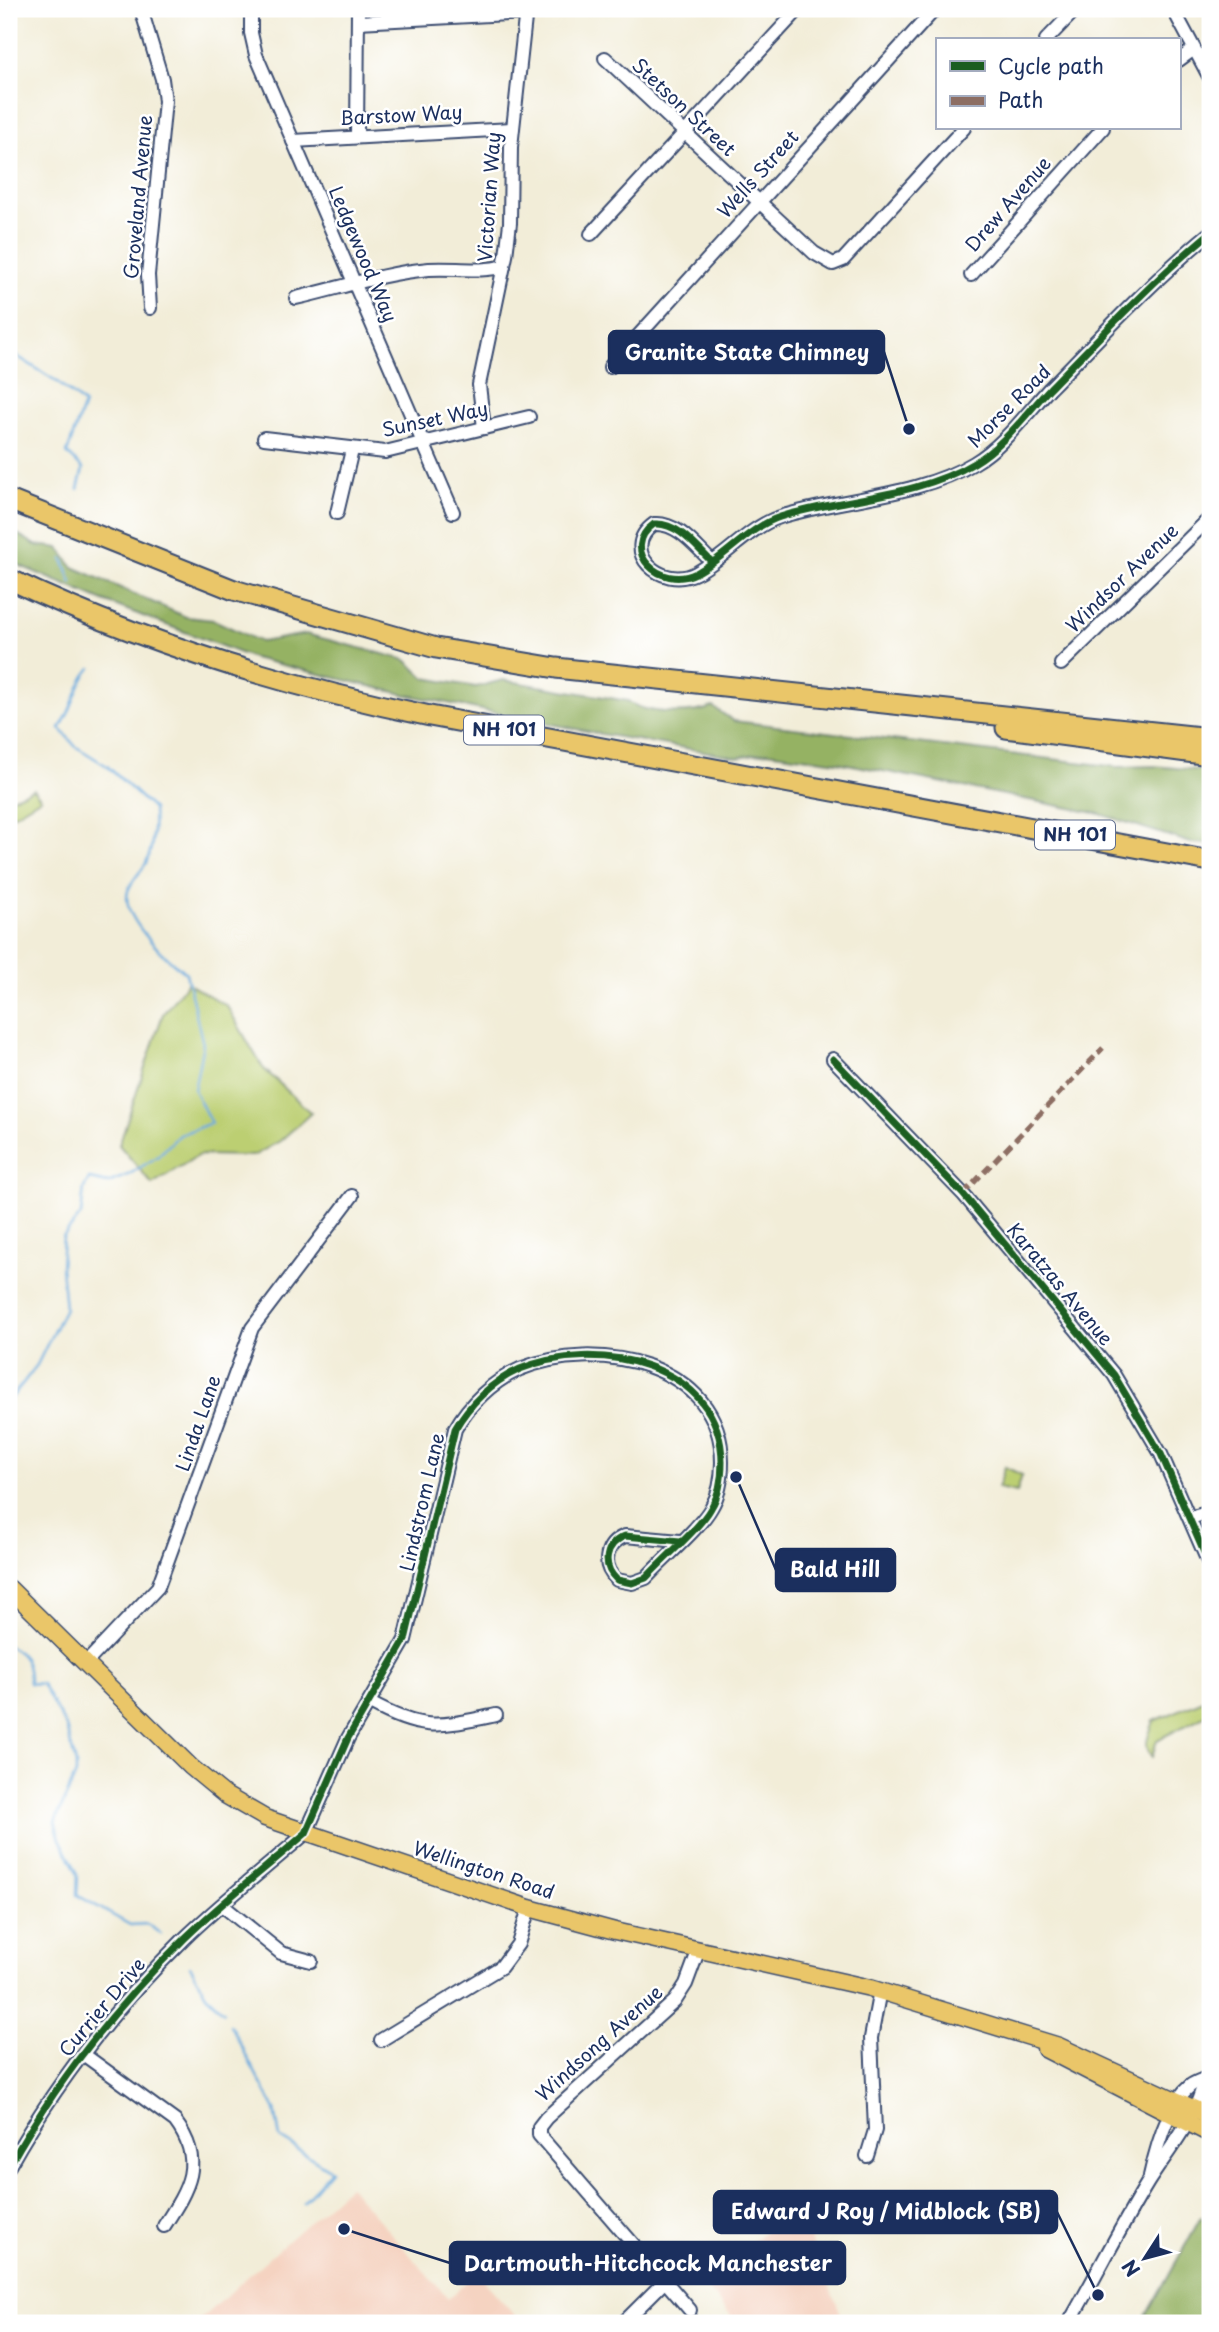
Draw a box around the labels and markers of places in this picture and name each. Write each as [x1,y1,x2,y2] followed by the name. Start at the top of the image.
[609,331,884,373] callout: Granite State Chimney
[776,1549,895,1591] callout: Bald Hill
[714,2191,1057,2233] callout: Edward J Roy / Midblock (SB)
[450,2242,845,2284] callout: Dartmouth-Hitchcock Manchester

